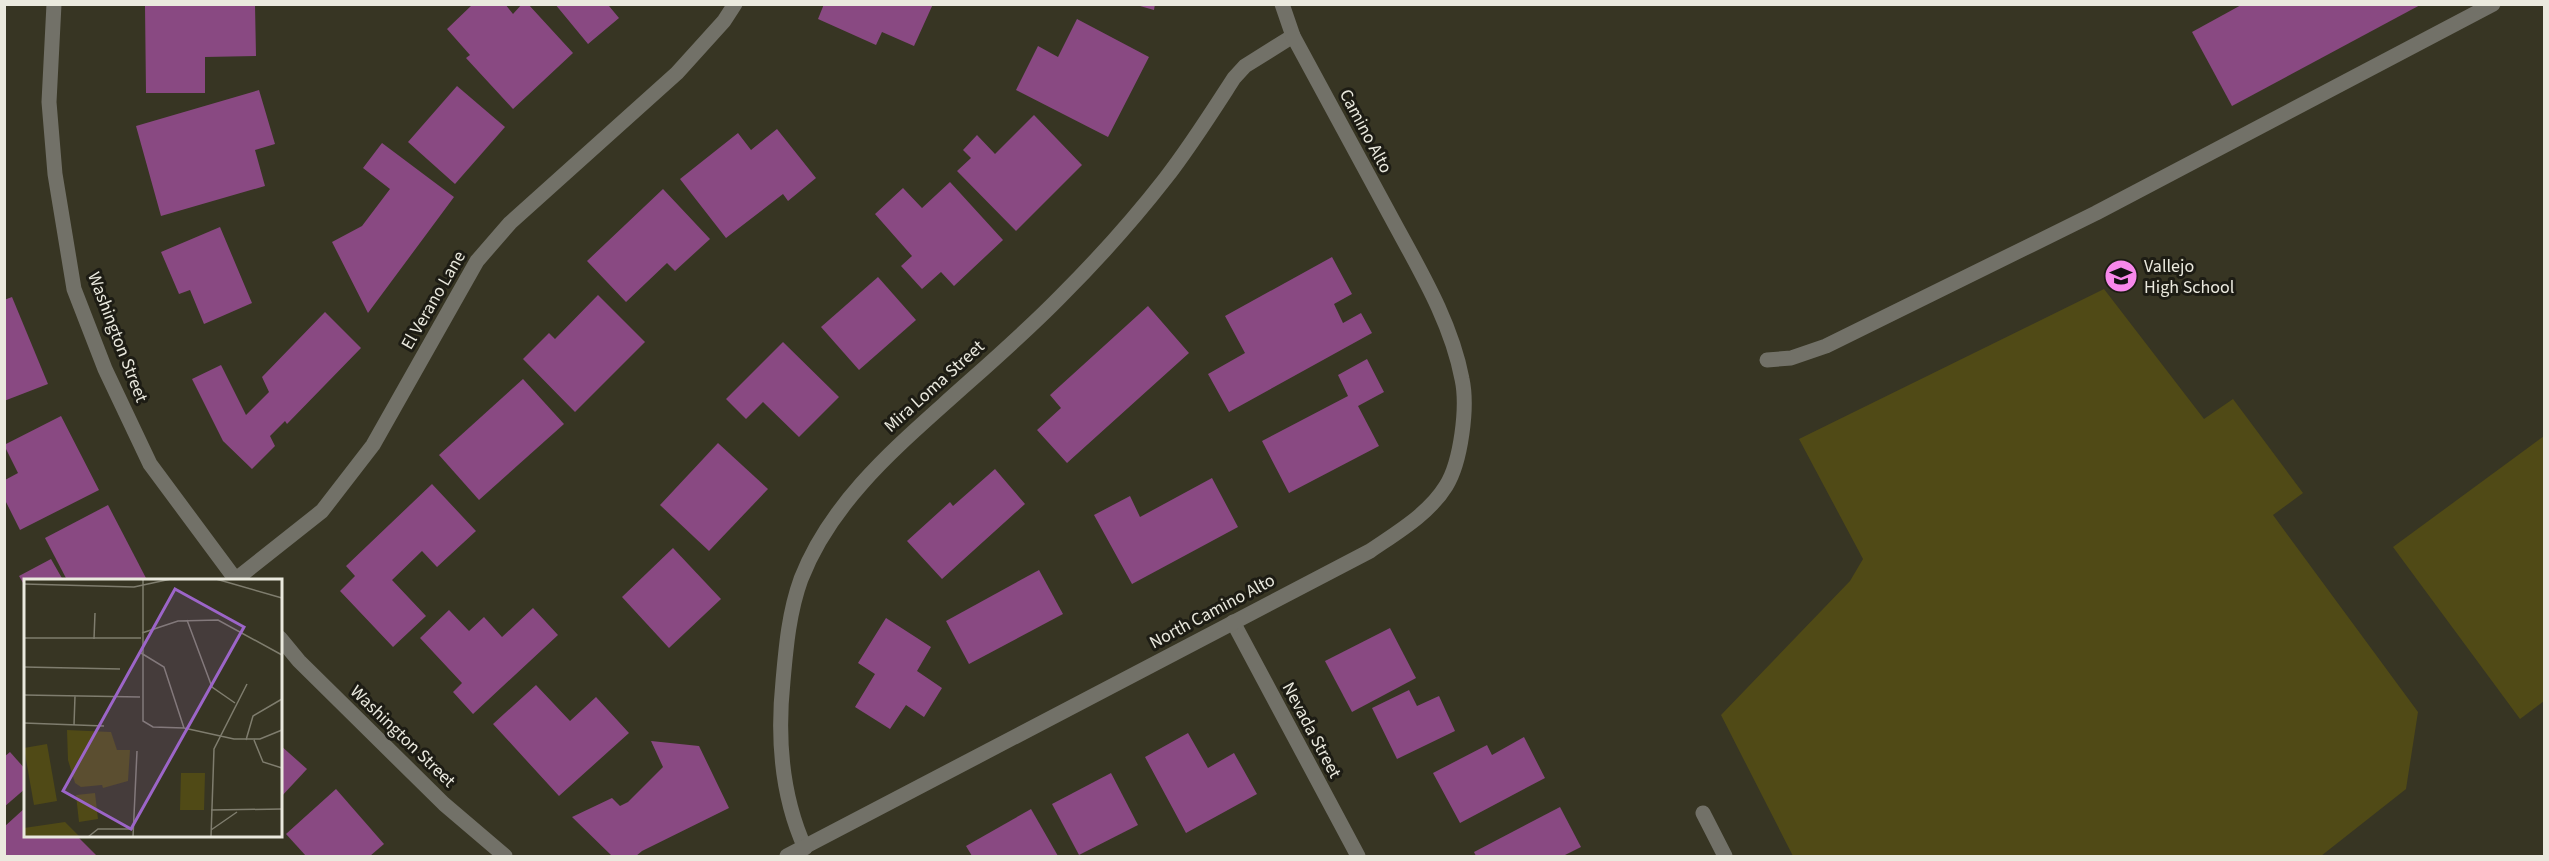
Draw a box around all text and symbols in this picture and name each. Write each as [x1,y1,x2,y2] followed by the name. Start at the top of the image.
[1333,85,1398,178] street label: Camino Alto
[395,246,472,354] street label: El Verano Lane
[2144,254,2234,300] place label: Vallejo High School
[2103,258,2139,294] school or university icon: Vallejo High School
[81,268,154,406] street label: Washington Street
[879,335,990,438] street label: Mira Loma Street
[1145,568,1279,655] street label: North Camino Alto
[24,579,282,837] inset map
[1276,678,1347,783] street label: Nevada Street
[344,680,461,793] street label: Washington Street

